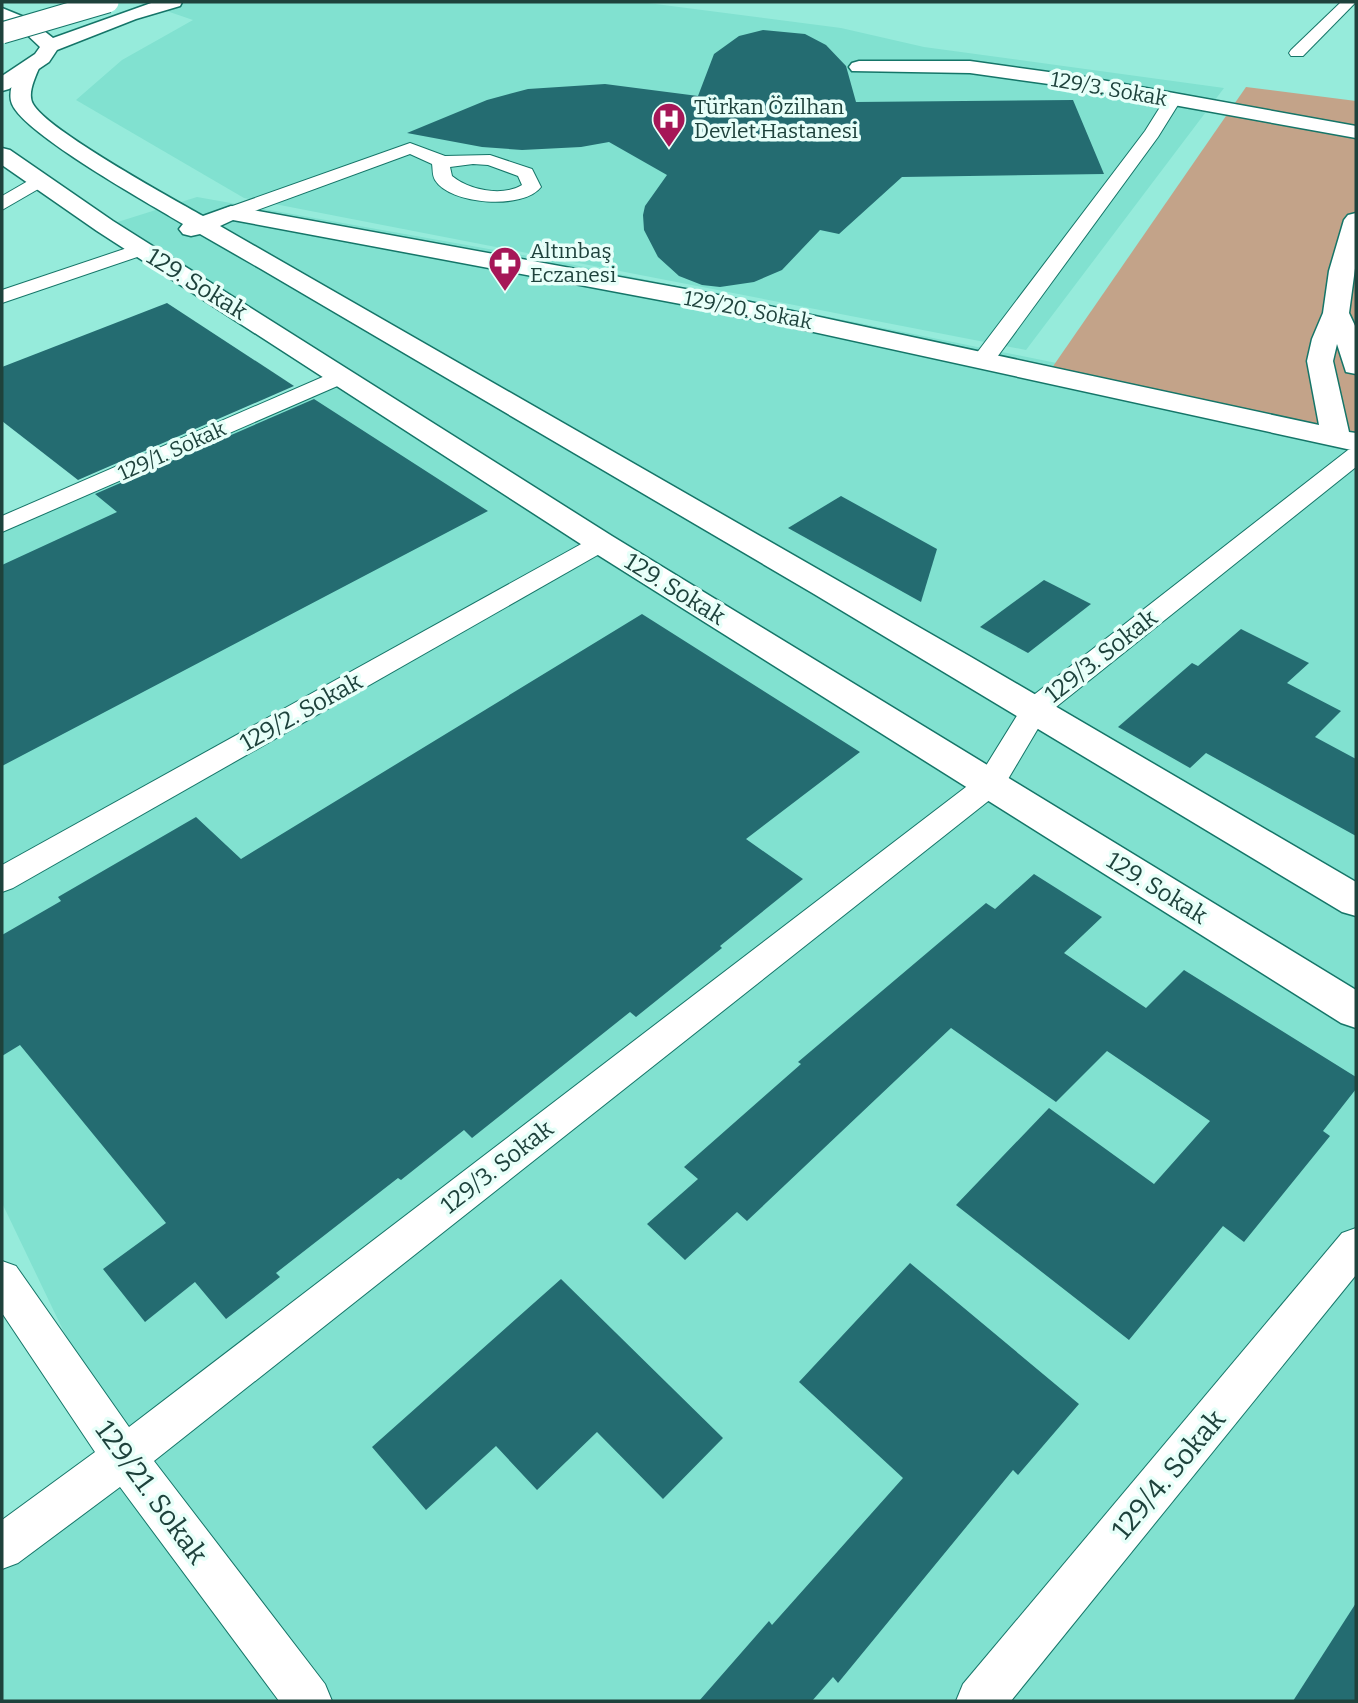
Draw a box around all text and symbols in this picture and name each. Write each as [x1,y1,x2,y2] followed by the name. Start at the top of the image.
[1049,66,1169,112] street label: 129/3. Sokak
[694,94,858,144] place label: Türkan Özilhan Devlet Hastanesi
[650,100,688,149] hospital icon: Türkan Özilhan Devlet Hastanesi
[530,238,616,288] place label: Altınbaş Eczanesi
[142,242,253,326] street label: 129. Sokak
[486,244,524,293] pharmacy icon: Altınbaş Eczanesi
[682,285,815,335] street label: 129/20. Sokak
[114,416,230,486] street label: 129/1. Sokak
[620,547,731,631] street label: 129. Sokak
[1039,603,1163,708] street label: 129/3. Sokak
[235,667,367,757] street label: 129/2. Sokak
[1102,846,1213,930] street label: 129. Sokak
[435,1114,559,1219] street label: 129/3. Sokak
[1105,1403,1232,1546] street label: 129/4. Sokak
[89,1414,215,1570] street label: 129/21. Sokak

